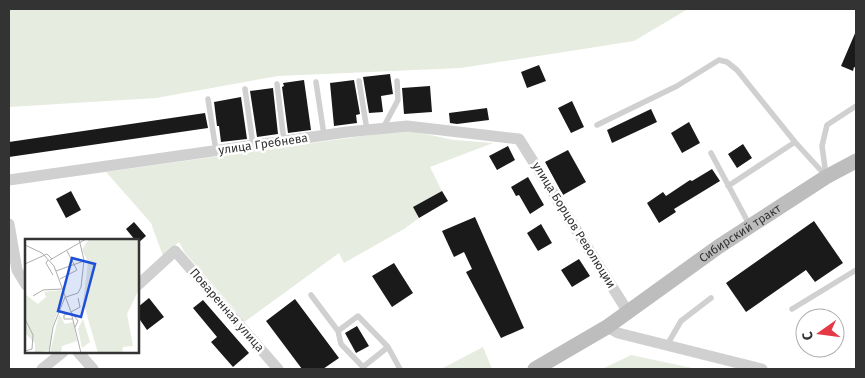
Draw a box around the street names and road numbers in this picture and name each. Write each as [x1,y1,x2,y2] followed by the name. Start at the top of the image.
[217,131,309,157] street label: улица Гребнева
[529,159,619,291] street label: улица Борцов Революции
[696,201,784,265] street label: Сибирский тракт
[187,265,267,355] street label: Поваренная улица

